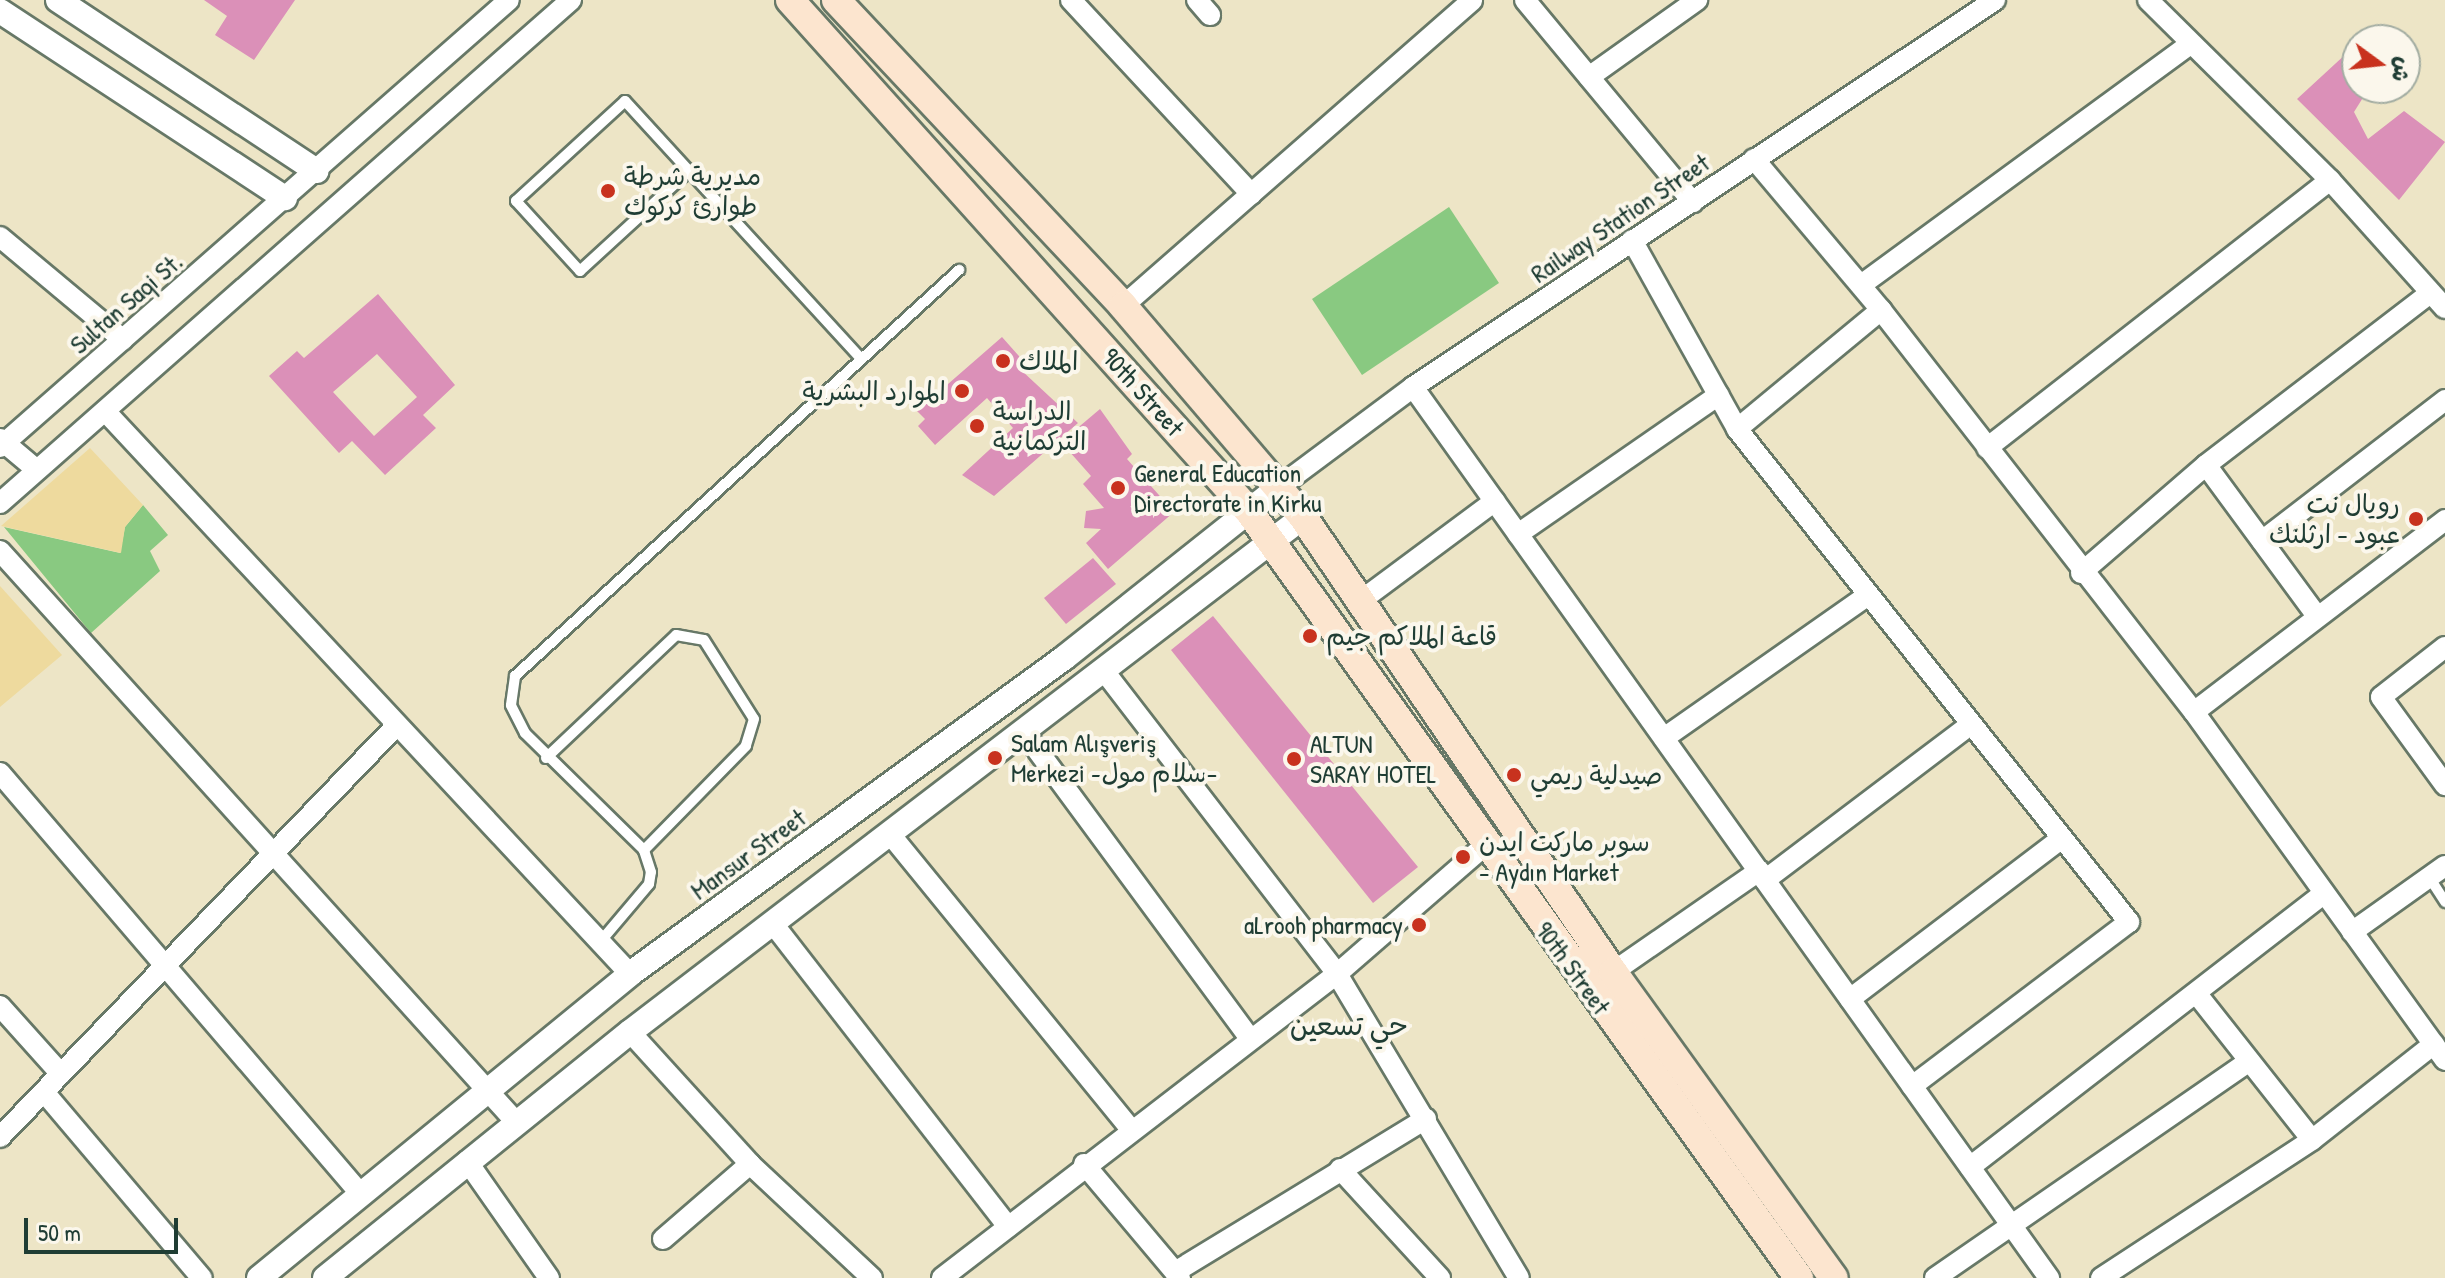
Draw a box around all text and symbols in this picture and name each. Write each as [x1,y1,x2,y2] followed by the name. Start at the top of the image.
[2341,24,2421,104] north arrow
[2385,54,2420,85] text: ش
[1525,147,1715,289] street label: Railway Station Street
[624,160,761,222] place label: مديرية شرطة طوارئ كركوك
[599,182,617,200] marker: مديرية شرطة طوارئ كركوك
[63,246,189,360] street label: Sultan Saqi St.
[1095,342,1191,442] street label: 90th Street
[1019,345,1078,377] place label: الملاك
[994,352,1012,370] marker: الملاك
[802,375,946,407] place label: الموارد البشرية
[953,382,971,400] marker: الموارد البشرية
[993,395,1086,456] place label: الدراسة التركمانية
[968,417,986,435] marker: الدراسة التركمانية
[1134,457,1322,518] place label: General Education Directorate in Kirku
[1109,479,1127,497] marker: General Education Directorate in Kirku
[2269,488,2400,550] place label: رويال نت عبود - ارثلنك
[2407,510,2425,528] marker: رويال نت عبود - ارثلنك
[1326,620,1497,652] place label: قاعة الملاكم جيم
[1301,627,1319,645] marker: قاعة الملاكم جيم
[1011,727,1217,788] place label: Salam Alışveriş Merkezi -سلام مول-
[1310,728,1437,790] place label: ALTUN SARAY HOTEL
[986,749,1004,767] marker: Salam Alışveriş Merkezi -سلام مول-
[1285,750,1303,768] marker: ALTUN SARAY HOTEL
[1530,759,1662,791] place label: صيدلية ريمي
[1505,766,1523,784] marker: صيدلية ريمي
[684,802,812,906] street label: Mansur Street
[1479,826,1650,888] place label: سوبر ماركت ايدن - Aydın Market
[1454,848,1472,866] marker: سوبر ماركت ايدن - Aydın Market
[1244,909,1403,941] place label: aLrooh pharmacy
[1529,915,1617,1021] street label: 90th Street
[1410,916,1428,934] marker: aLrooh pharmacy
[1290,1008,1408,1042] district label: حي تسعين
[28,1202,182,1252] scale bar
[38,1216,81,1248] text: 50 m

